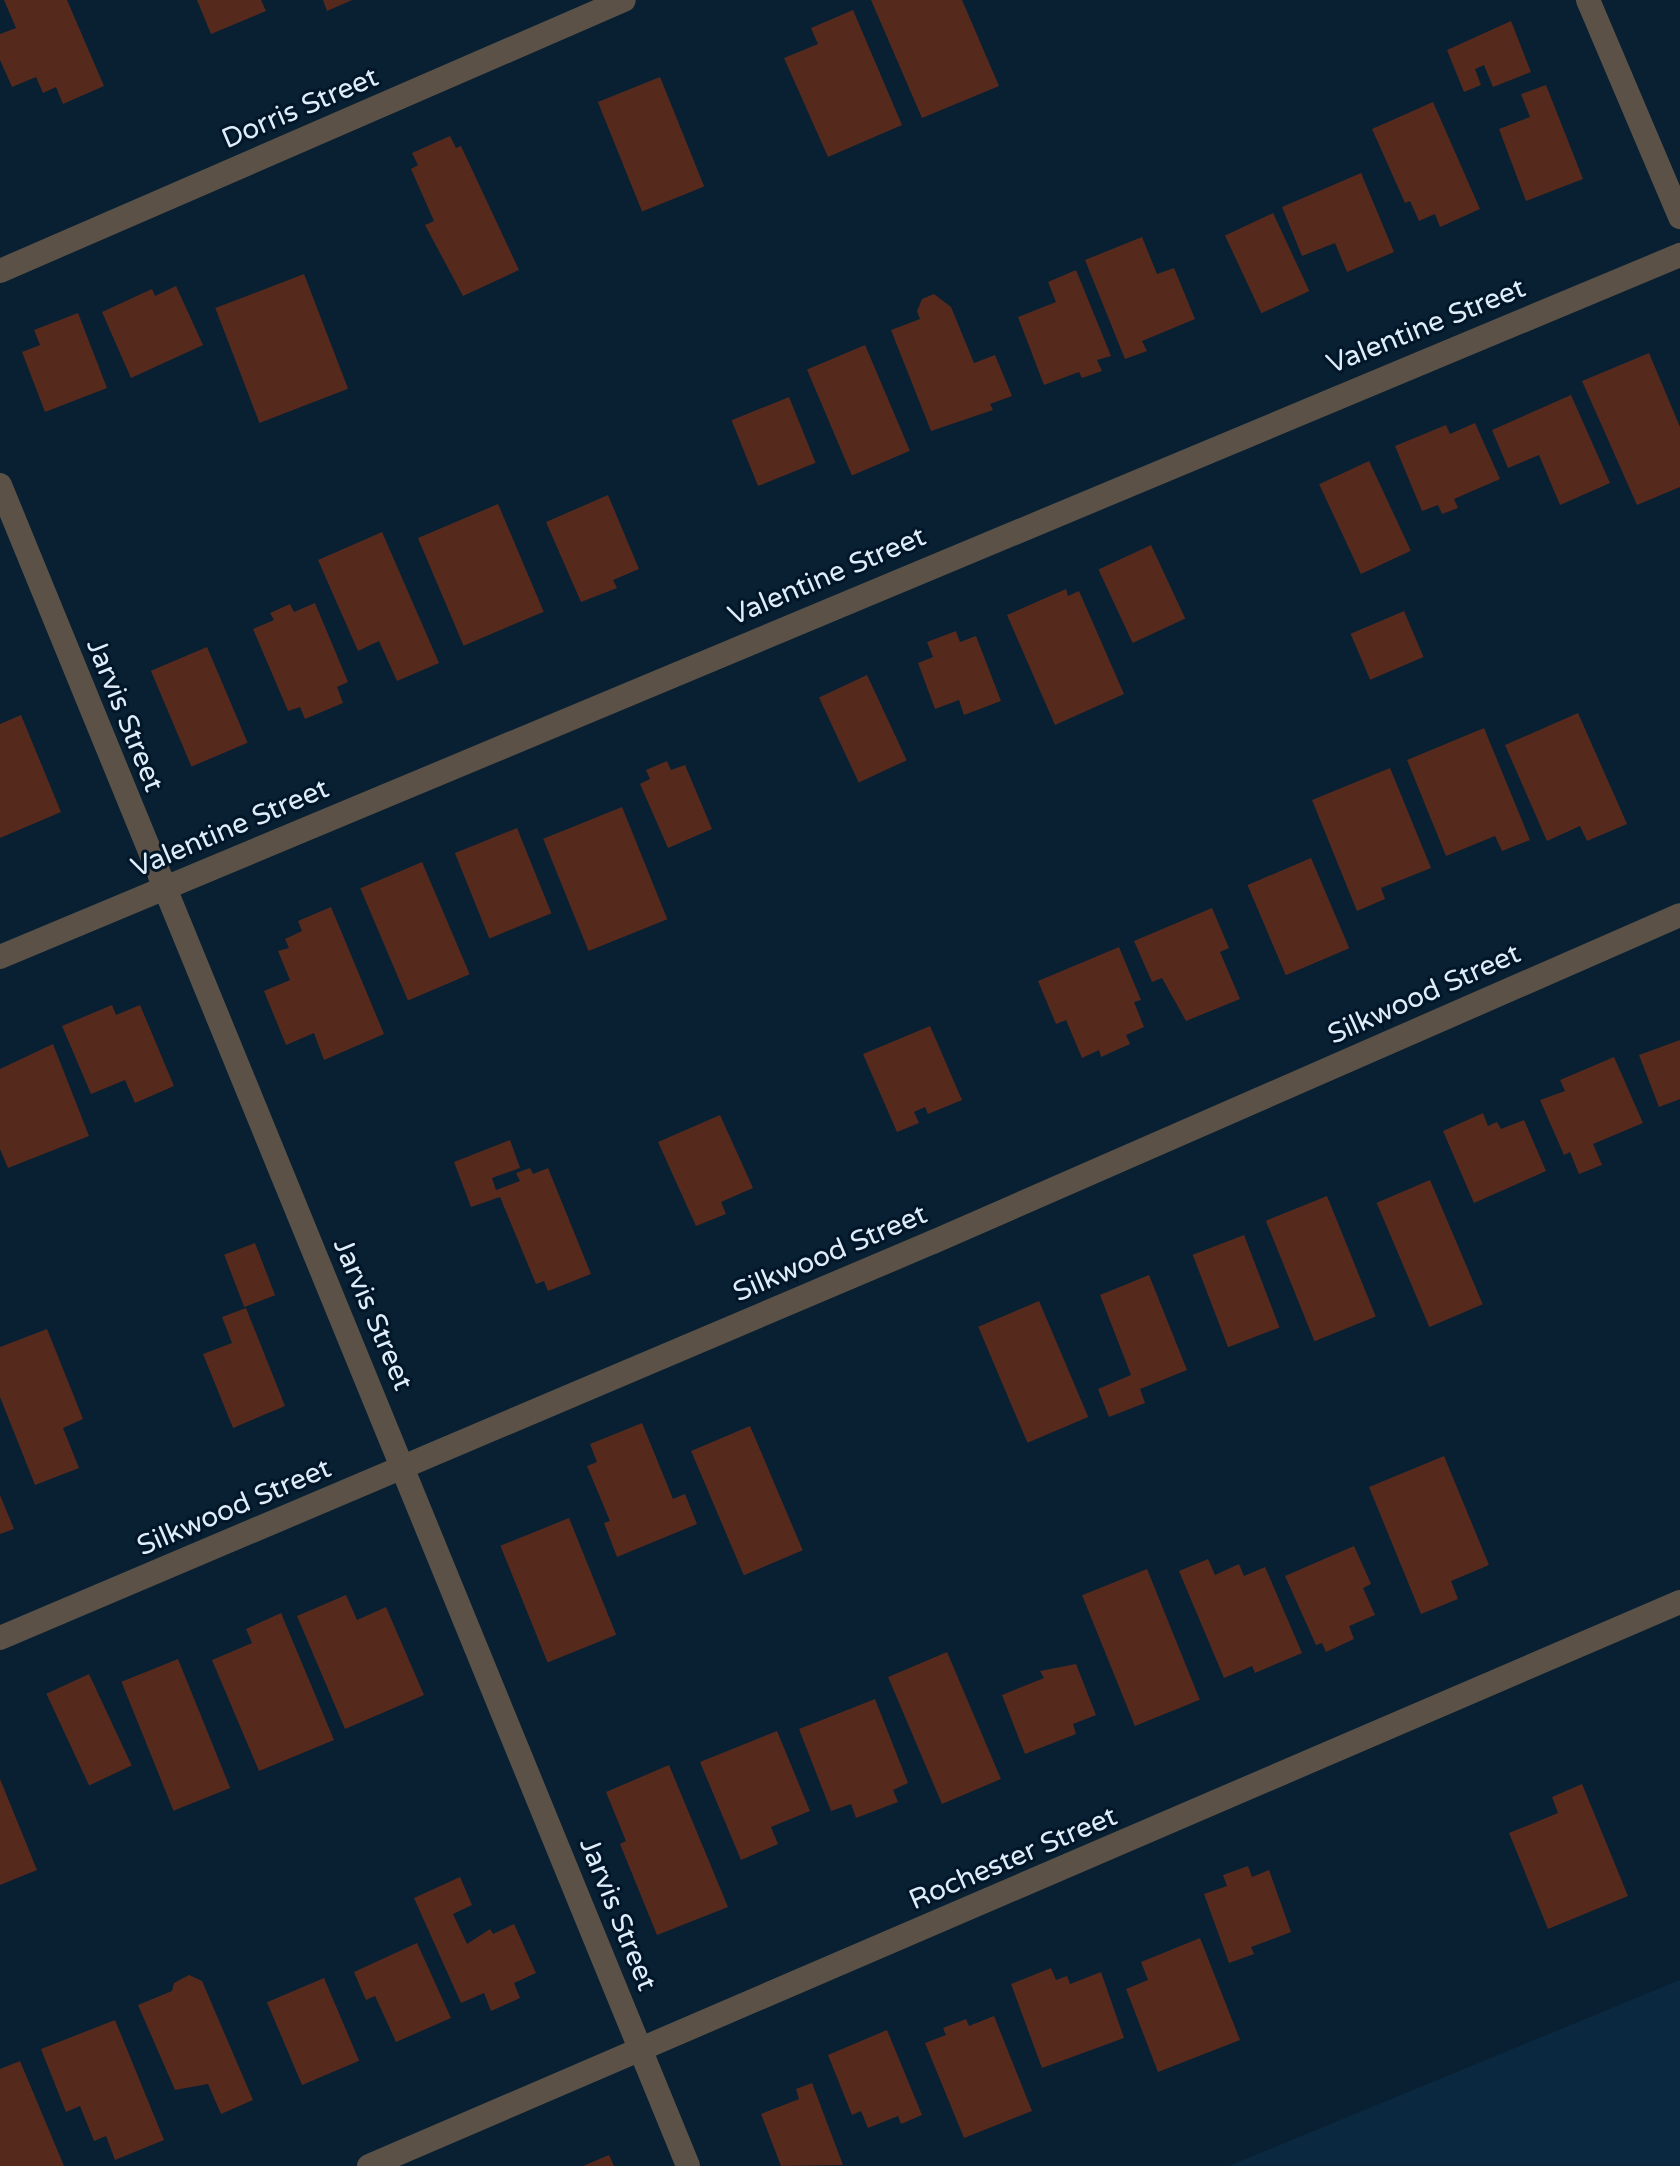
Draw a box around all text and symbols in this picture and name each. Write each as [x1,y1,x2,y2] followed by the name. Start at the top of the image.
[217,60,383,156] street label: Dorris Street
[1322,271,1530,381] street label: Valentine Street
[723,519,931,633] street label: Valentine Street
[79,634,171,796] street label: Jarvis Street
[126,771,334,885] street label: Valentine Street
[1323,937,1525,1051] street label: Silkwood Street
[728,1197,932,1309] street label: Silkwood Street
[326,1233,420,1395] street label: Jarvis Street
[132,1451,336,1563] street label: Silkwood Street
[904,1799,1122,1917] street label: Rochester Street
[572,1833,664,1995] street label: Jarvis Street

